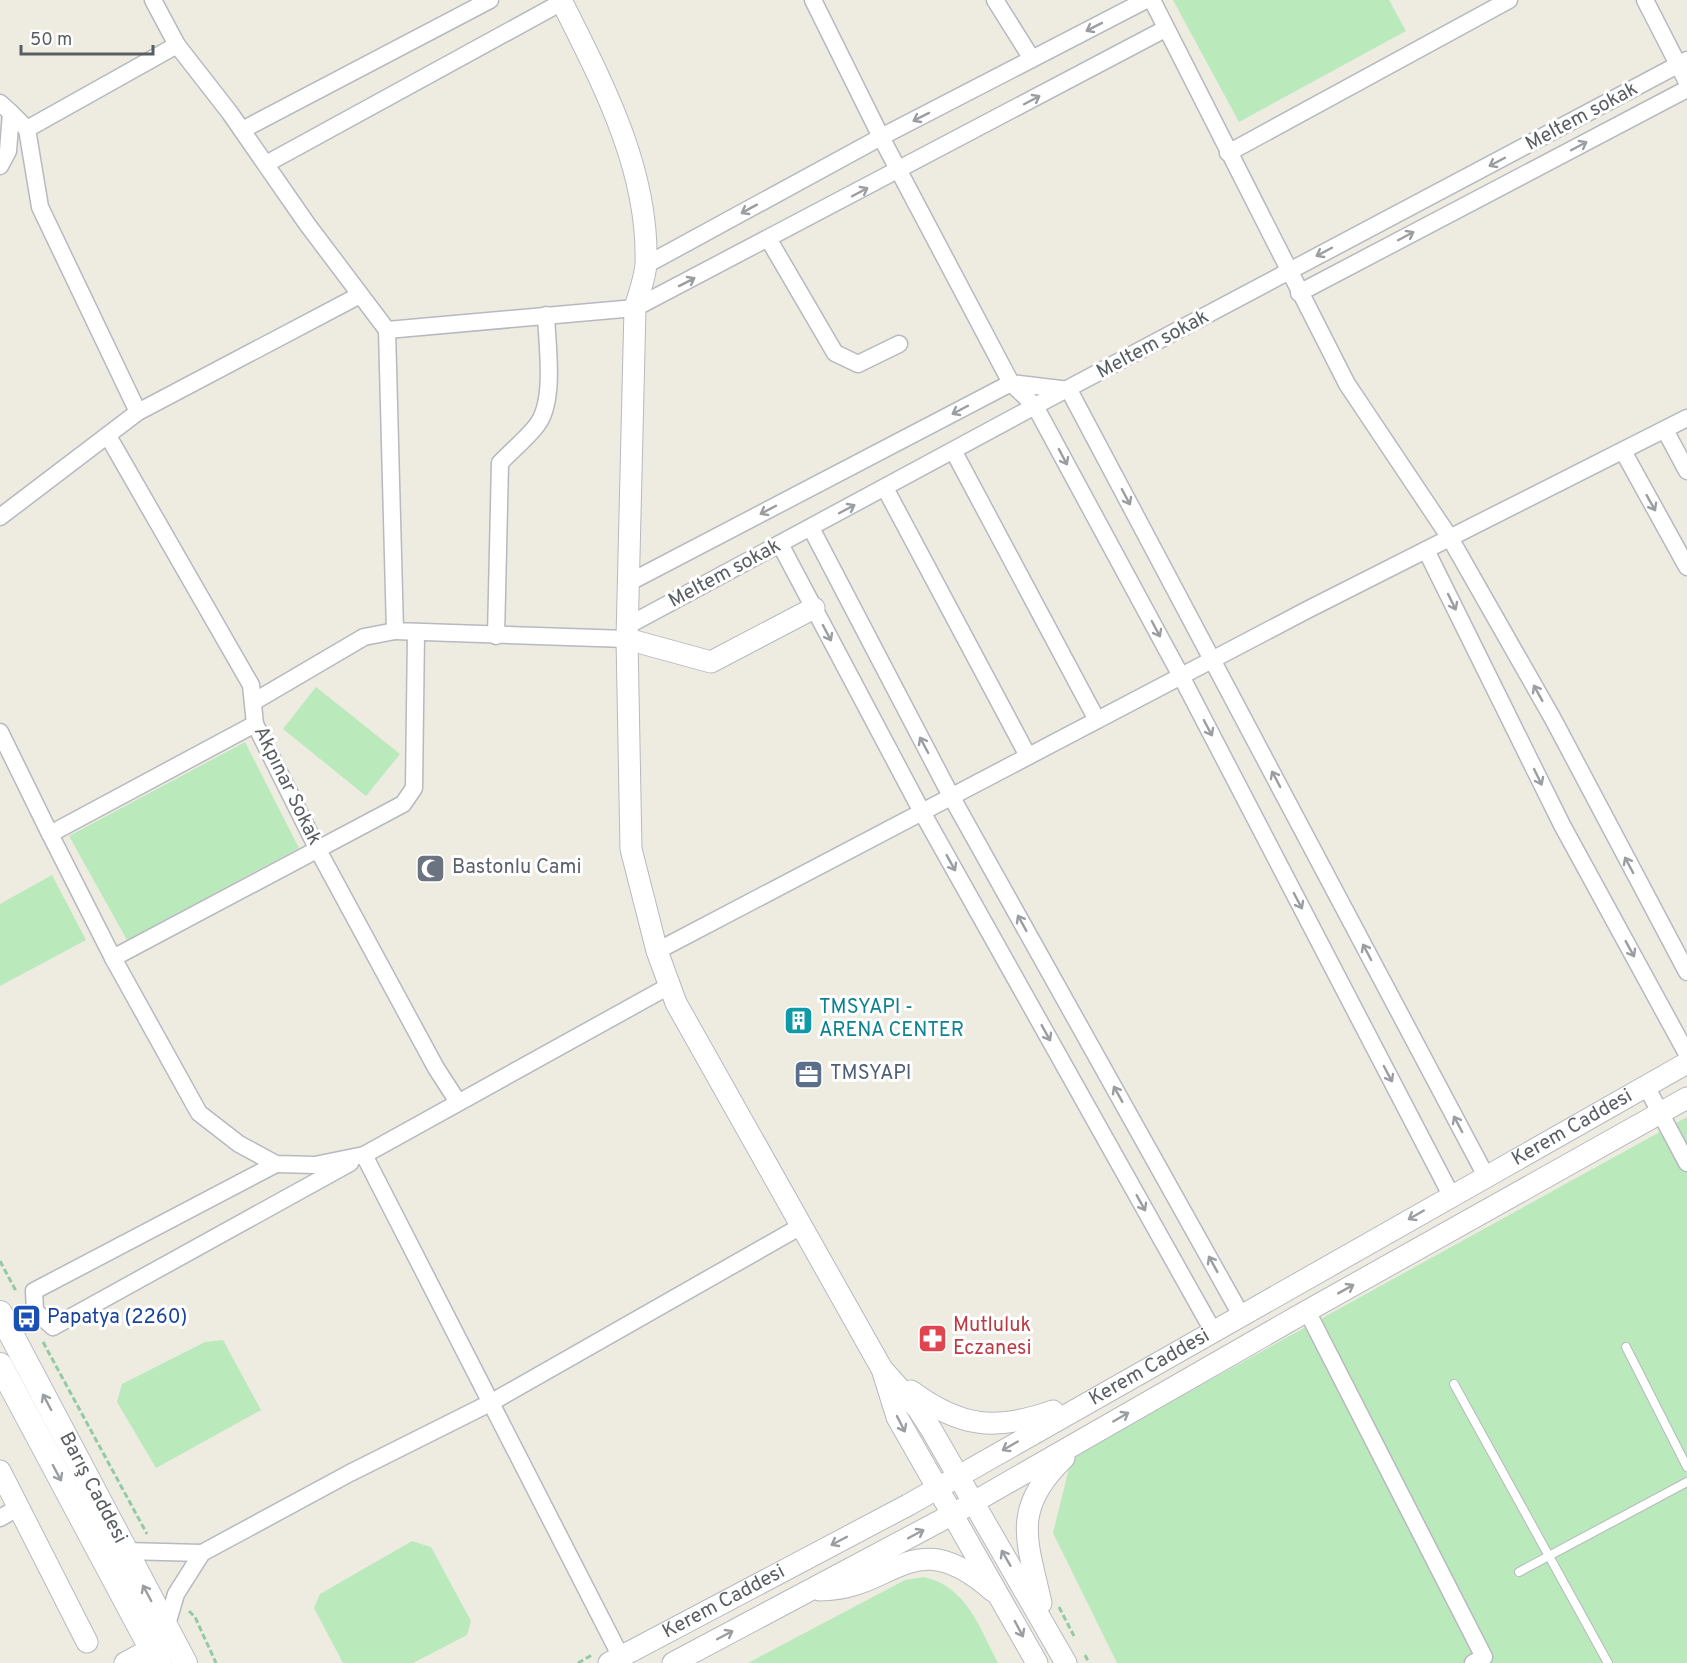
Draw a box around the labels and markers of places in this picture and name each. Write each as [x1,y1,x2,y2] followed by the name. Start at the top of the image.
[415,852,447,884] mosque icon: Bastonlu Cami
[452,855,582,881] place label: Bastonlu Cami
[819,995,964,1044] place label: TMSYAPI - ARENA CENTER
[782,1004,814,1036] building icon: TMSYAPI - ARENA CENTER
[793,1058,825,1090] office icon: TMSYAPI
[830,1061,911,1087] place label: TMSYAPI
[10,1302,42,1334] bus stop icon: Papatya (2260)
[47,1305,187,1331] place label: Papatya (2260)
[953,1313,1032,1362] place label: Mutluluk Eczanesi
[916,1322,948,1354] pharmacy icon: Mutluluk Eczanesi

